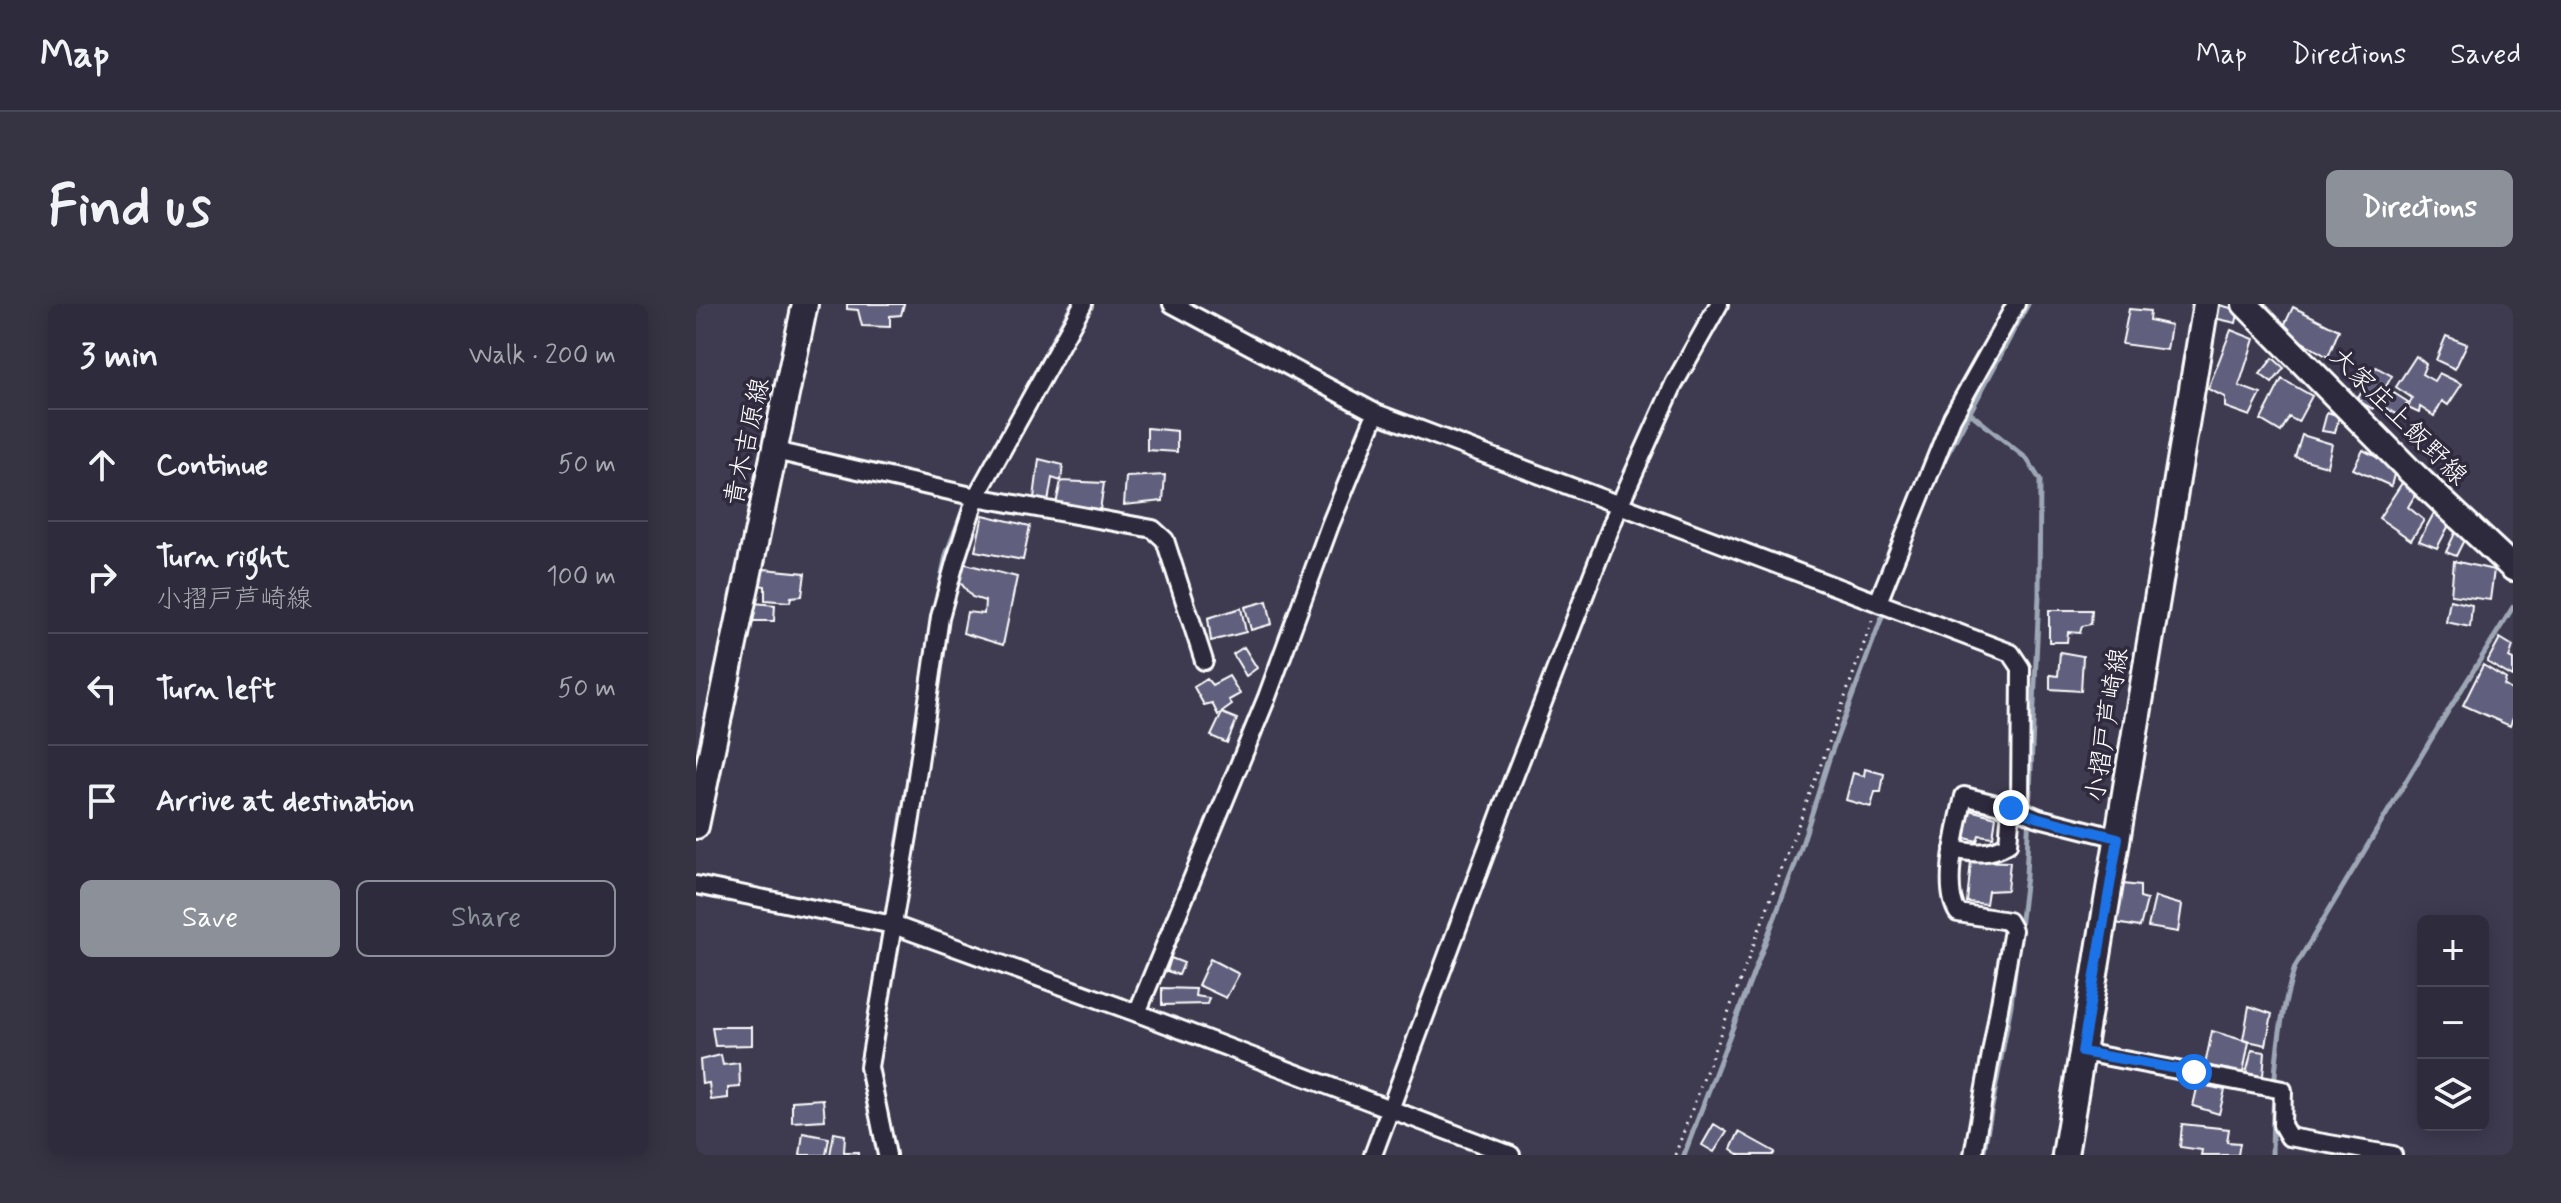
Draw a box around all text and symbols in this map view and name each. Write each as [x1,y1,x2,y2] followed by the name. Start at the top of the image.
[40,31,110,80] text: Map
[2196,37,2247,74] text: Map
[2291,37,2406,74] text: Directions
[2450,37,2521,74] text: Saved
[2326,170,2513,247] button: Directions
[48,172,211,245] text: Find us
[80,334,158,379] text: 3 min
[469,339,616,373] text: Walk · 200 m
[2322,341,2474,493] street label: 大家庄上飯野線
[718,375,778,509] street label: 青木吉原線
[80,443,124,487] icon: ahead
[156,446,268,485] text: Continue
[558,448,616,482] text: 50 m
[156,538,289,577] text: Turn right
[80,555,124,599] icon: right
[546,560,616,594] text: 100 m
[156,583,312,617] text: 小摺戸芦崎線
[2079,645,2137,805] street label: 小摺戸芦崎線
[80,667,124,711] icon: left
[156,670,276,709] text: Turn left
[558,672,616,706] text: 50 m
[80,779,124,823] icon: arrive
[156,782,414,821] text: Arrive at destination
[1993,790,2029,826] route end
[80,880,340,957] button: Save
[356,880,616,957] button: Share
[2417,915,2489,1131] map controls
[2417,915,2489,987] button: +
[2417,987,2489,1059] button: −
[2176,1054,2212,1090] route start
[2417,1059,2489,1131] button: layers

